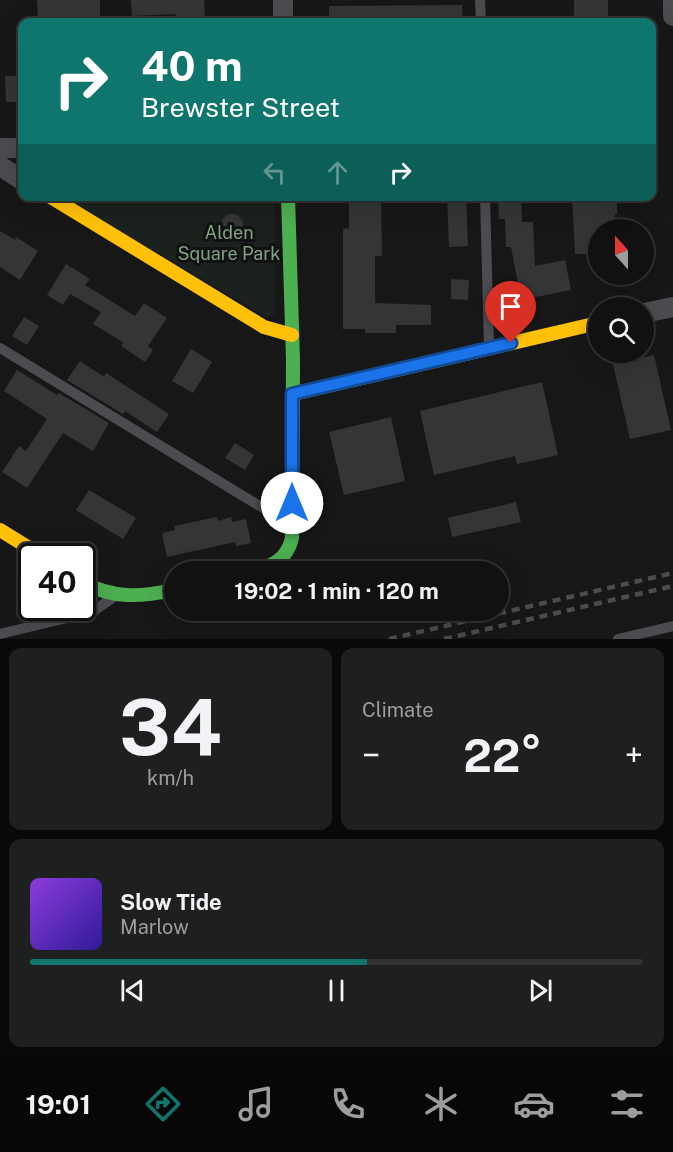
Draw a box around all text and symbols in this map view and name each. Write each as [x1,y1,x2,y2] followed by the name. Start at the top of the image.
[141,41,243,90] text: 40 m
[42,42,120,120] icon: right
[141,91,340,123] text: Brewster Street
[258,156,291,189] icon: left
[321,156,354,189] icon: ahead
[384,156,417,189] icon: right
[588,219,654,285] north arrow
[588,219,654,363] map controls
[178,222,280,264] park label: Alden Square Park
[485,281,536,343] pin
[494,290,527,323] icon: arrive
[588,297,654,363] button: search
[260,471,324,535] position arrow
[18,543,96,621] speed limit sign: 40
[234,578,439,604] text: 19:02 · 1 min · 120 m
[119,681,222,773] text: 34
[362,698,434,722] text: Climate
[463,729,542,782] text: 22°
[362,736,380,774] text: −
[625,736,643,774] text: +
[147,766,194,790] text: km/h
[120,889,222,915] text: Slow Tide
[120,915,189,939] text: Marlow
[116,974,149,1007] icon: previous
[320,974,353,1007] icon: pause
[524,974,557,1007] icon: next
[142,1083,184,1125] icon: directions
[235,1083,277,1125] icon: music
[327,1083,369,1125] icon: phone
[420,1083,462,1125] icon: climate
[513,1083,555,1125] icon: car
[606,1083,648,1125] icon: filters
[25,1088,91,1120] text: 19:01

